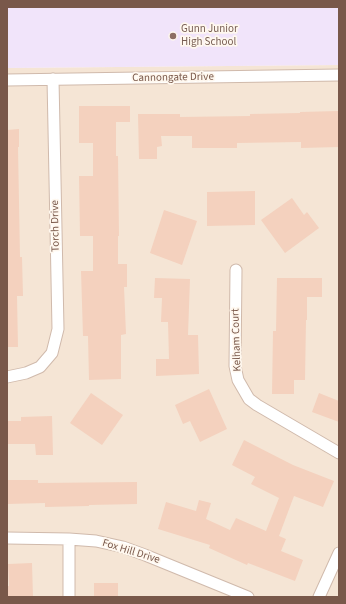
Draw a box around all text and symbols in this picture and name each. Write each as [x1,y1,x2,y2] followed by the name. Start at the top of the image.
[181,23,238,49] place label: Gunn Junior High School
[168,31,178,41] marker: Gunn Junior High School
[132,71,214,85] street label: Cannongate Drive
[49,200,63,252] street label: Torch Drive
[229,308,245,372] street label: Kelham Court
[101,537,161,567] street label: Fox Hill Drive

